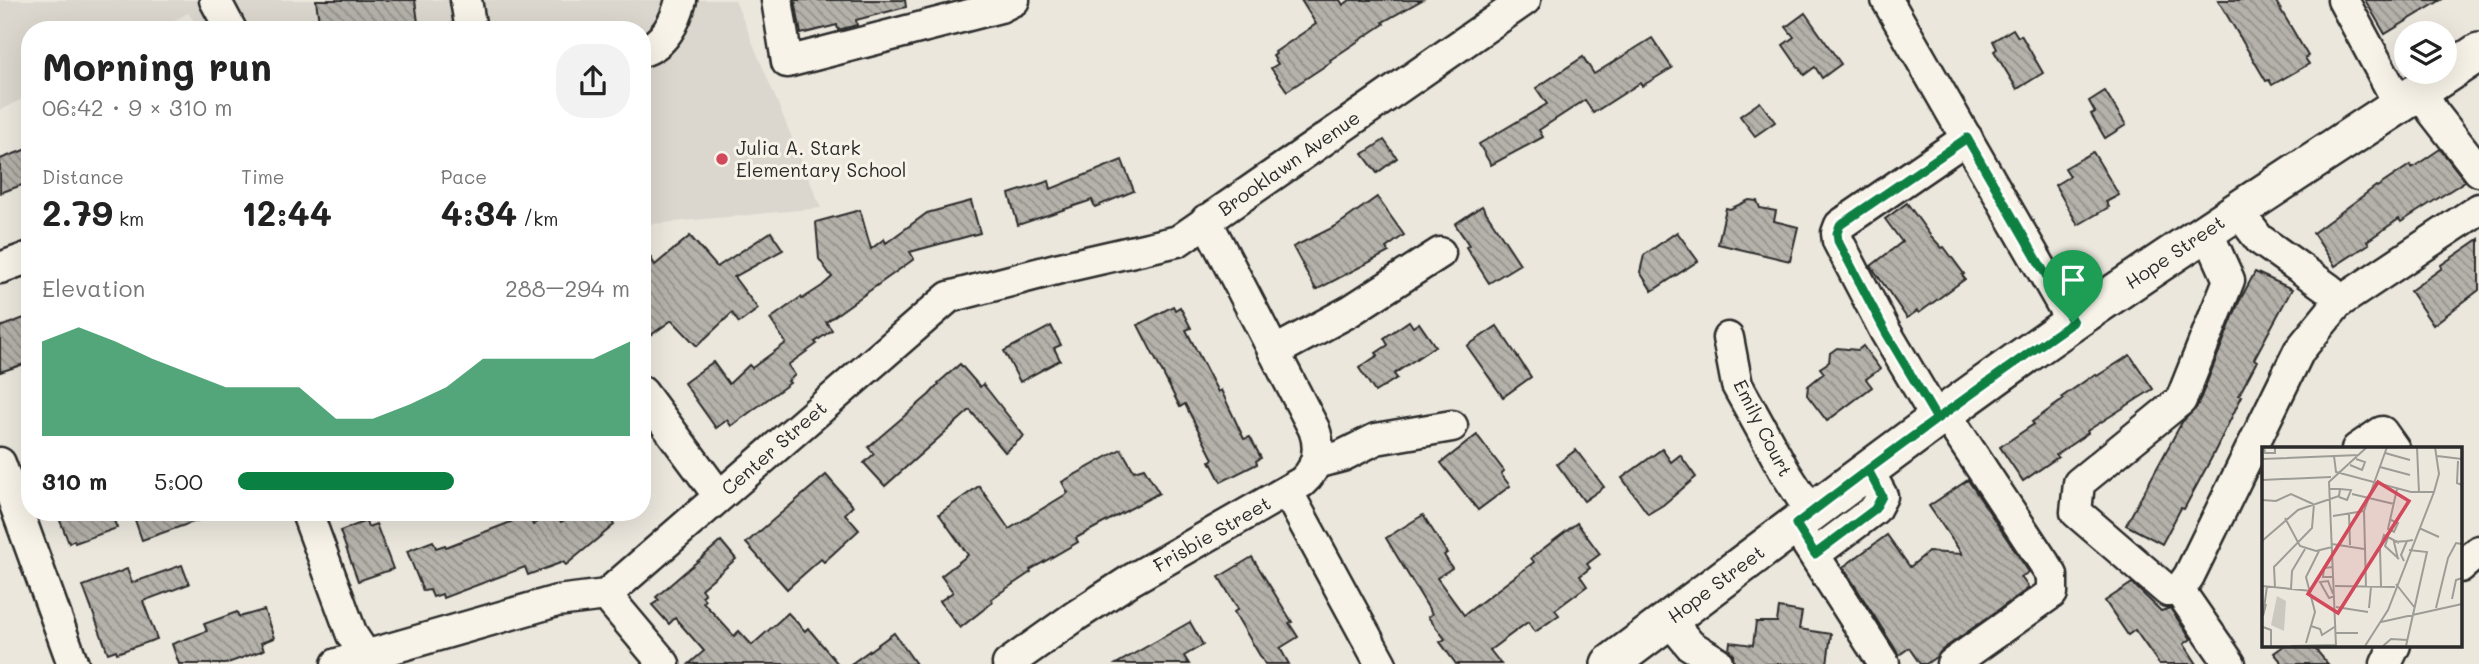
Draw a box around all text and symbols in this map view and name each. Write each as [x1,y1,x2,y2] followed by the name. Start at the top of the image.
[2394,21,2457,84] map controls
[2394,21,2457,84] button: layers
[42,41,272,91] text: Morning run
[556,44,630,118] button: share
[42,92,233,122] text: 06:42 · 9 × 310 m
[1213,104,1365,221] street label: Brooklawn Avenue
[736,135,906,182] place label: Julia A. Stark Elementary School
[714,151,730,167] marker: Julia A. Stark Elementary School
[42,164,124,189] text: Distance
[241,164,285,189] text: Time
[441,164,487,189] text: Pace
[42,189,113,235] text: 2.79
[241,189,332,235] text: 12:44
[441,189,517,235] text: 4:34
[113,206,144,231] text: km
[517,206,558,231] text: /km
[2120,209,2229,294] street label: Hope Street
[2043,250,2103,322] pin
[2054,261,2092,299] icon: arrive
[42,273,145,303] text: Elevation
[505,273,630,303] text: 288–294 m
[1728,375,1799,481] street label: Emily Court
[716,395,832,500] street label: Center Street
[2262,447,2462,646] inset map
[42,466,107,496] text: 310 m
[154,466,203,496] text: 5:00
[1149,490,1275,577] street label: Frisbie Street
[1662,539,1769,628] street label: Hope Street

